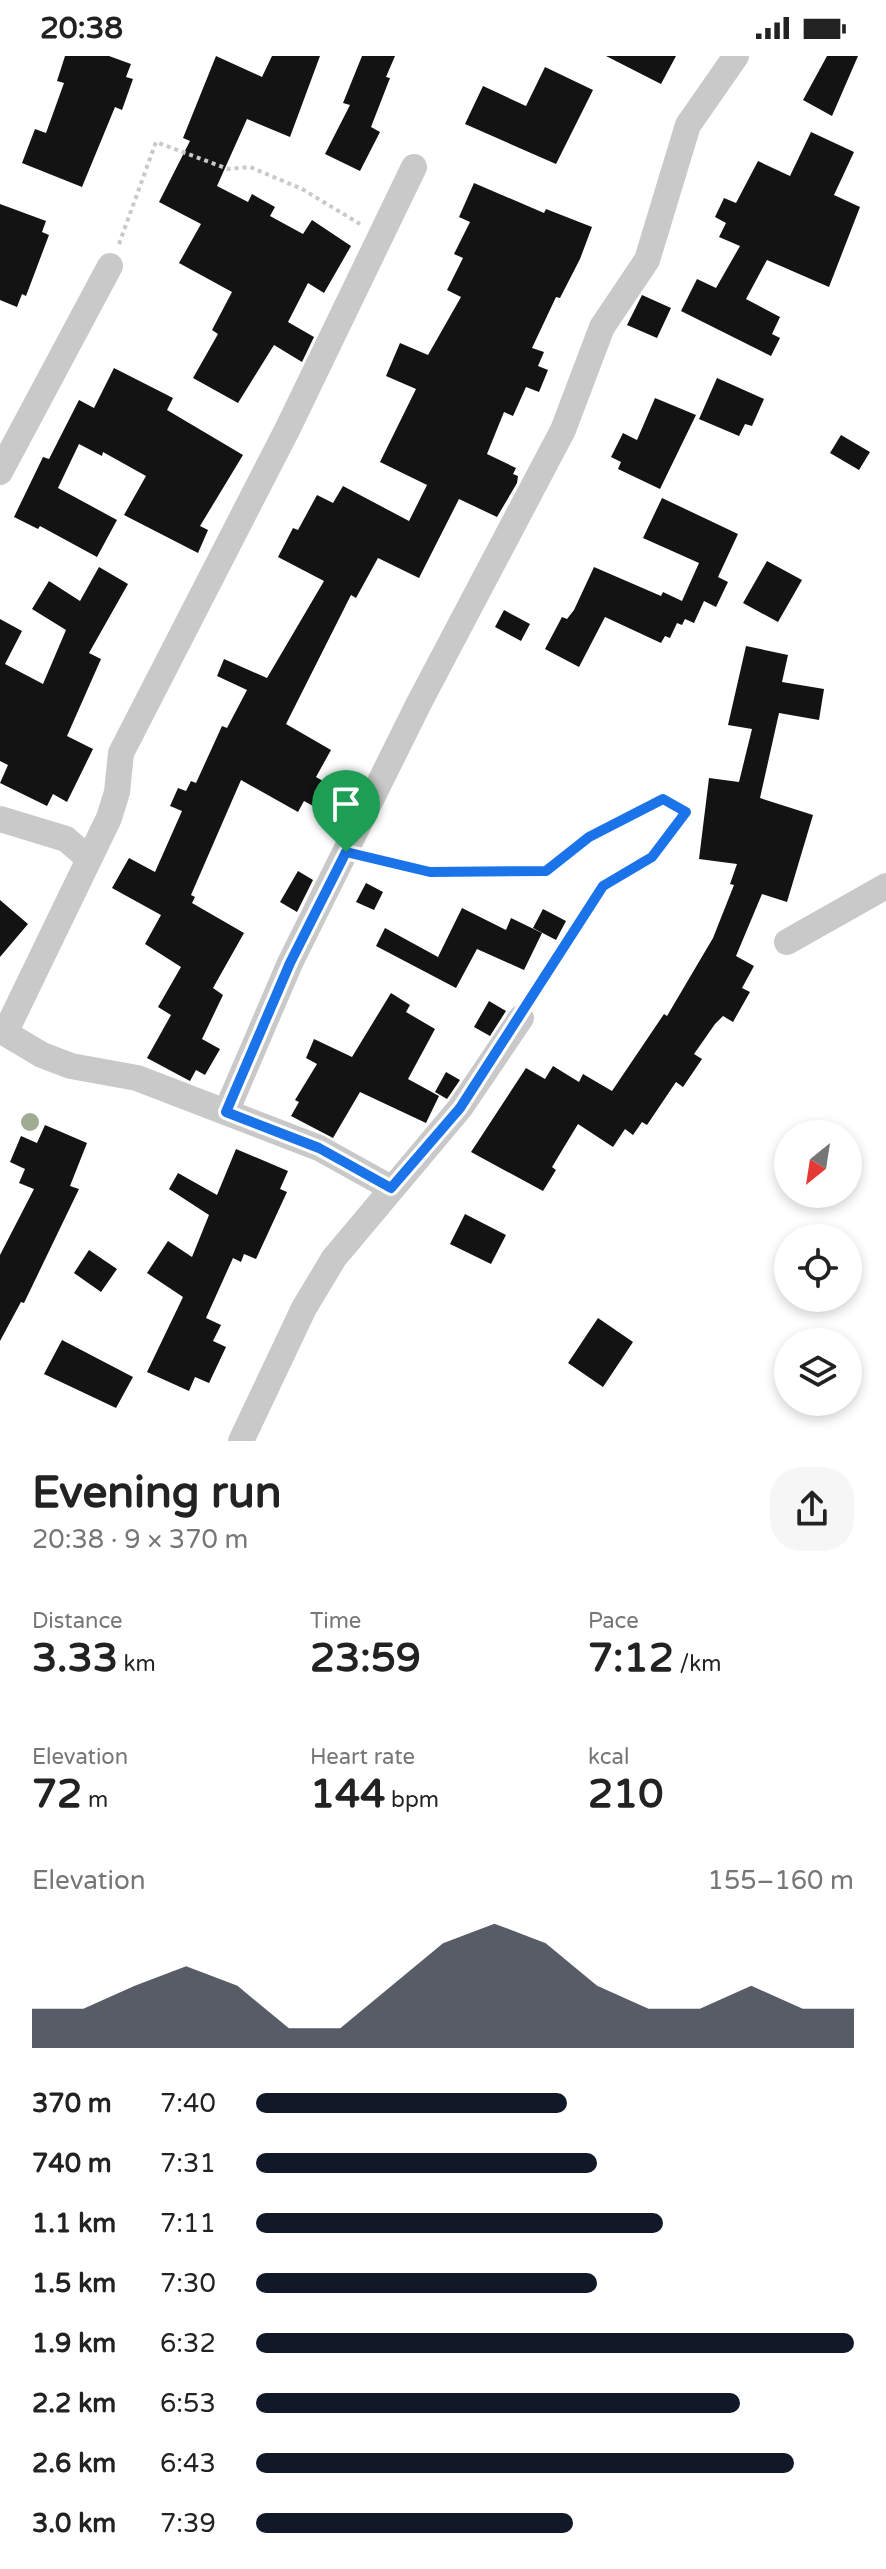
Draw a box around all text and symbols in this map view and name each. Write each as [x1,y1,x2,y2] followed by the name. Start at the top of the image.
[40,10,123,47] text: 20:38
[312,770,380,852] pin
[324,782,368,826] icon: arrive
[774,1120,862,1208] north arrow
[774,1120,862,1416] map controls
[774,1224,862,1312] button: locate
[774,1328,862,1416] button: layers
[32,1467,281,1520] text: Evening run
[770,1467,854,1551] button: share
[32,1524,248,1555] text: 20:38 · 9 × 370 m
[32,1608,123,1634] text: Distance
[310,1608,361,1634] text: Time
[588,1608,639,1634] text: Pace
[32,1634,118,1682] text: 3.33
[310,1634,421,1682] text: 23:59
[588,1634,674,1682] text: 7:12
[118,1651,156,1677] text: km
[674,1651,721,1677] text: /km
[32,1744,128,1770] text: Elevation
[310,1744,415,1770] text: Heart rate
[588,1744,629,1770] text: kcal
[32,1770,82,1818] text: 72
[310,1770,385,1818] text: 144
[588,1770,663,1818] text: 210
[82,1787,108,1813] text: m
[385,1787,439,1813] text: bpm
[32,1865,146,1896] text: Elevation
[708,1865,854,1896] text: 155–160 m
[32,2088,112,2119] text: 370 m
[160,2088,216,2119] text: 7:40
[32,2148,112,2179] text: 740 m
[160,2148,216,2179] text: 7:31
[32,2208,116,2239] text: 1.1 km
[160,2208,216,2239] text: 7:11
[32,2268,116,2299] text: 1.5 km
[160,2268,216,2299] text: 7:30
[32,2328,116,2359] text: 1.9 km
[160,2328,216,2359] text: 6:32
[32,2388,116,2419] text: 2.2 km
[160,2388,216,2419] text: 6:53
[32,2448,116,2479] text: 2.6 km
[160,2448,216,2479] text: 6:43
[32,2508,116,2539] text: 3.0 km
[160,2508,216,2539] text: 7:39

